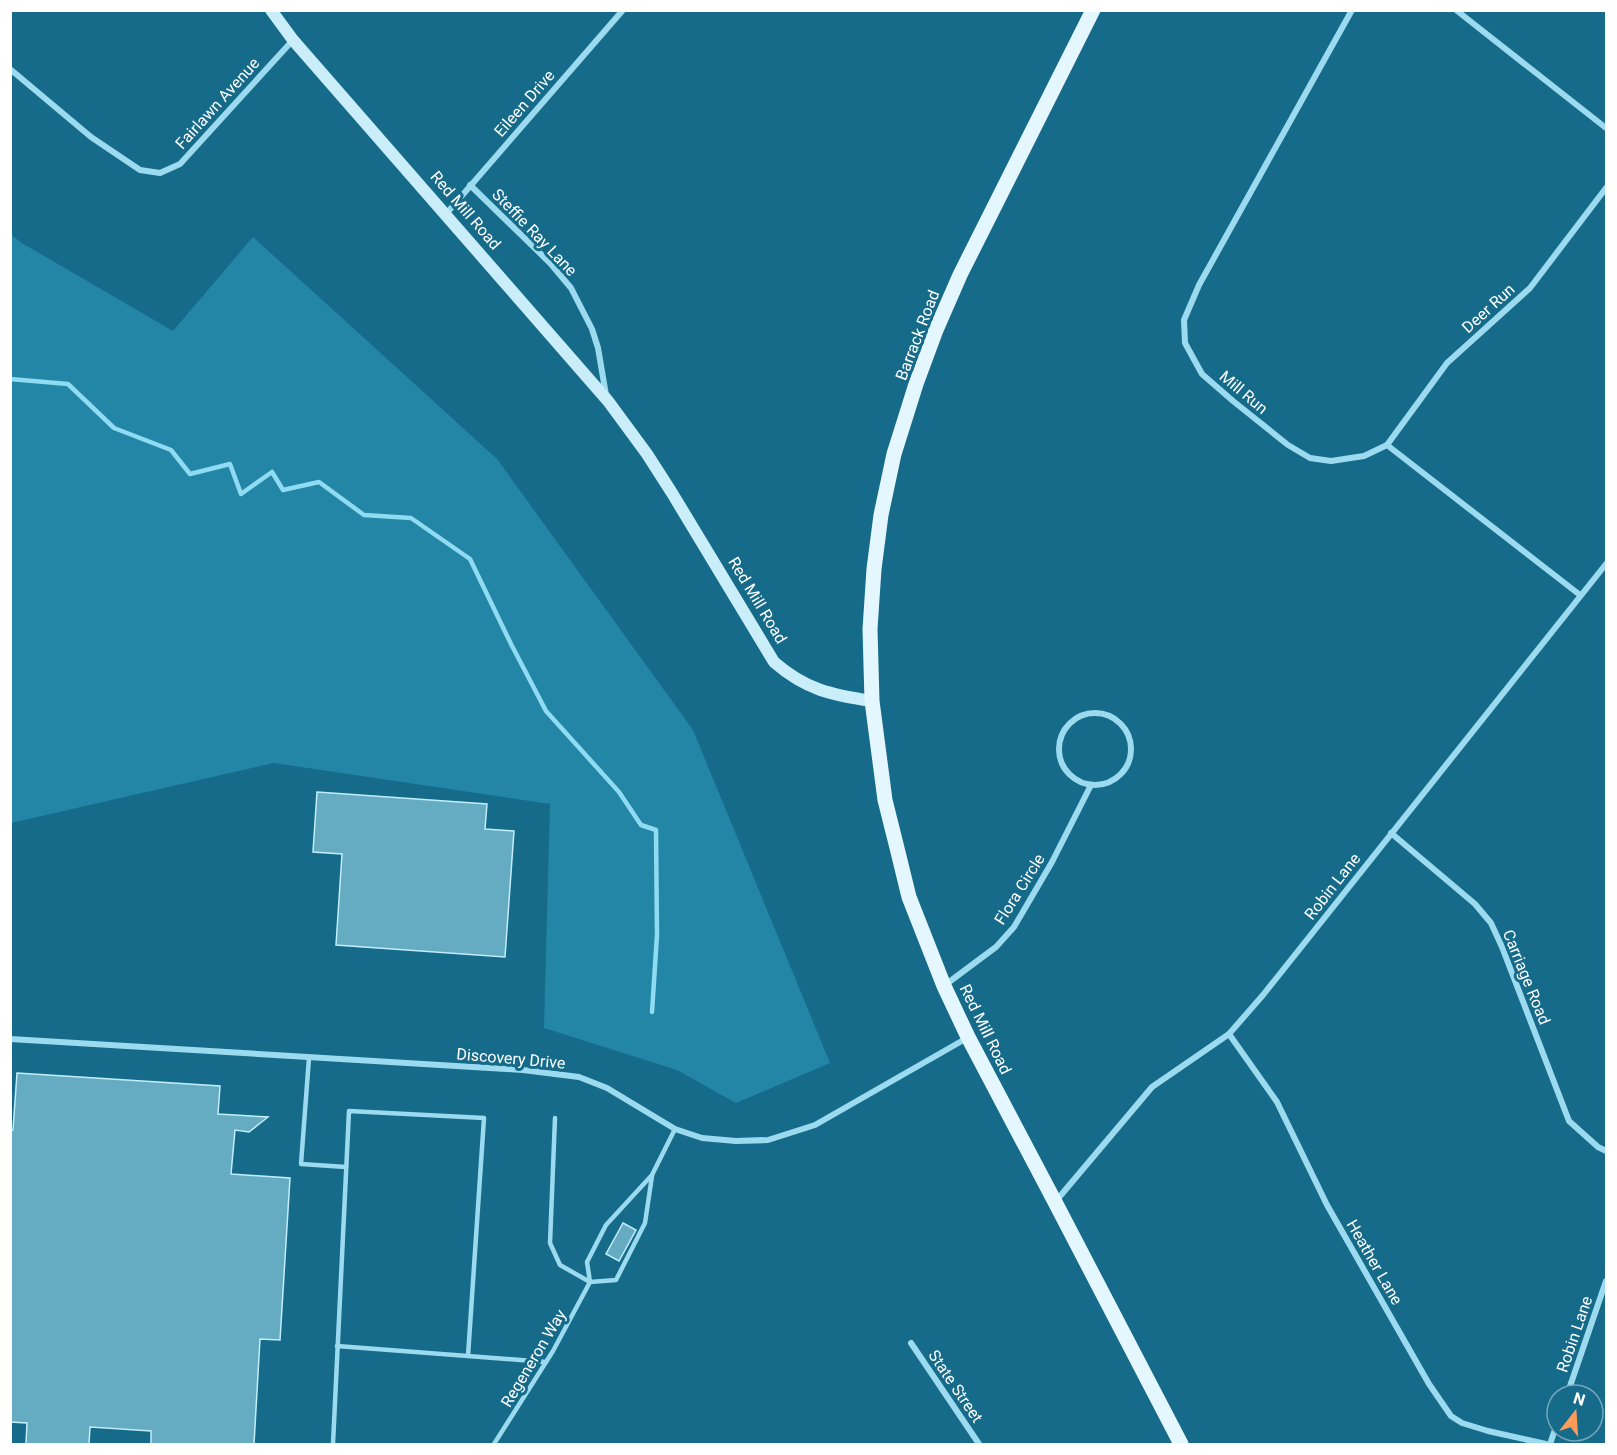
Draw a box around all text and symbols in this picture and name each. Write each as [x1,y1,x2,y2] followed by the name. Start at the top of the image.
[171,54,263,153] street label: Fairlawn Avenue
[490,66,559,141] street label: Eileen Drive
[426,167,505,253] street label: Red Mill Road
[488,185,581,280] street label: Steffie Ray Lane
[1458,280,1519,337] street label: Deer Run
[892,287,943,383] street label: Barrack Road
[1216,367,1272,418] street label: Mill Run
[724,554,791,647] street label: Red Mill Road
[1300,849,1364,923] street label: Robin Lane
[990,850,1049,928] street label: Flora Circle
[1499,927,1554,1027] street label: Carriage Road
[956,981,1015,1077] street label: Red Mill Road
[456,1044,566,1073] street label: Discovery Drive
[1343,1216,1407,1308] street label: Heather Lane
[1553,1294,1596,1375] street label: Robin Lane
[497,1306,570,1410] street label: Regeneron Way
[924,1346,987,1426] street label: State Street
[1545,1383,1605,1443] north arrow
[1571,1388,1587,1410] text: N

